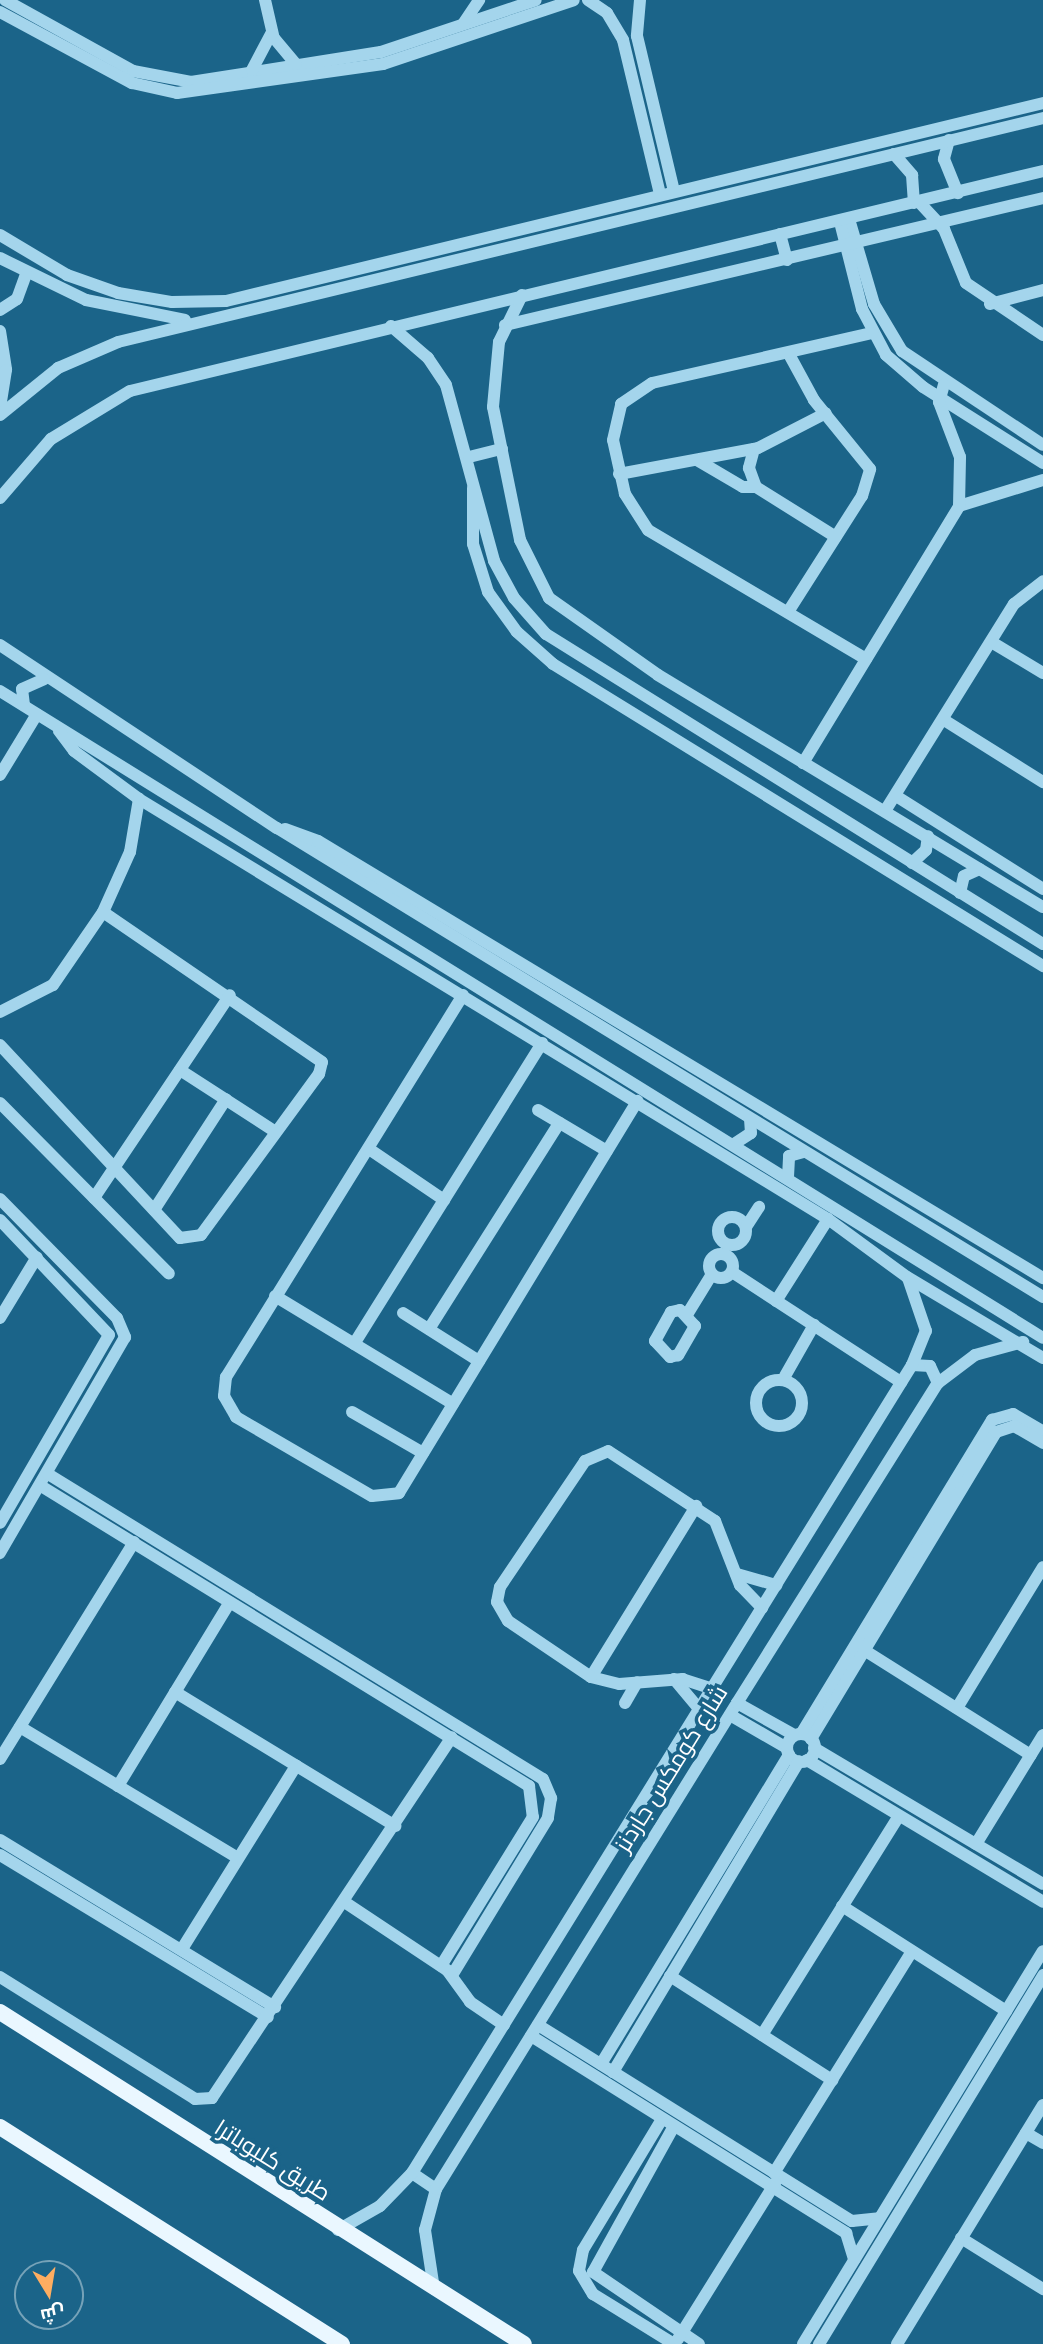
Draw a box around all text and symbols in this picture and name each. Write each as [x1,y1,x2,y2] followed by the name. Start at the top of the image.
[610,1681,734,1857] street label: شارع كومكس جاردنز
[209,2114,335,2208] street label: طريق كليوباترا
[14,2260,84,2330] north arrow
[39,2301,67,2328] text: ش

